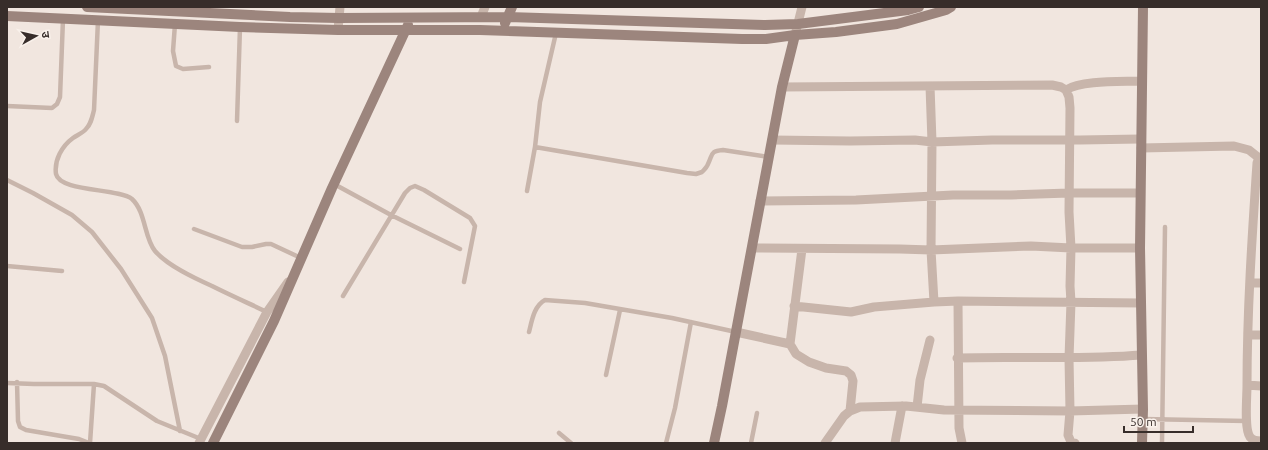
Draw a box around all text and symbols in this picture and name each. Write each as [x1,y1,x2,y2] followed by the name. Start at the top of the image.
[16,16,56,56] north arrow
[40,31,52,39] text: उ
[1124,408,1193,434] scale bar
[1130,415,1157,428] text: 50 m

